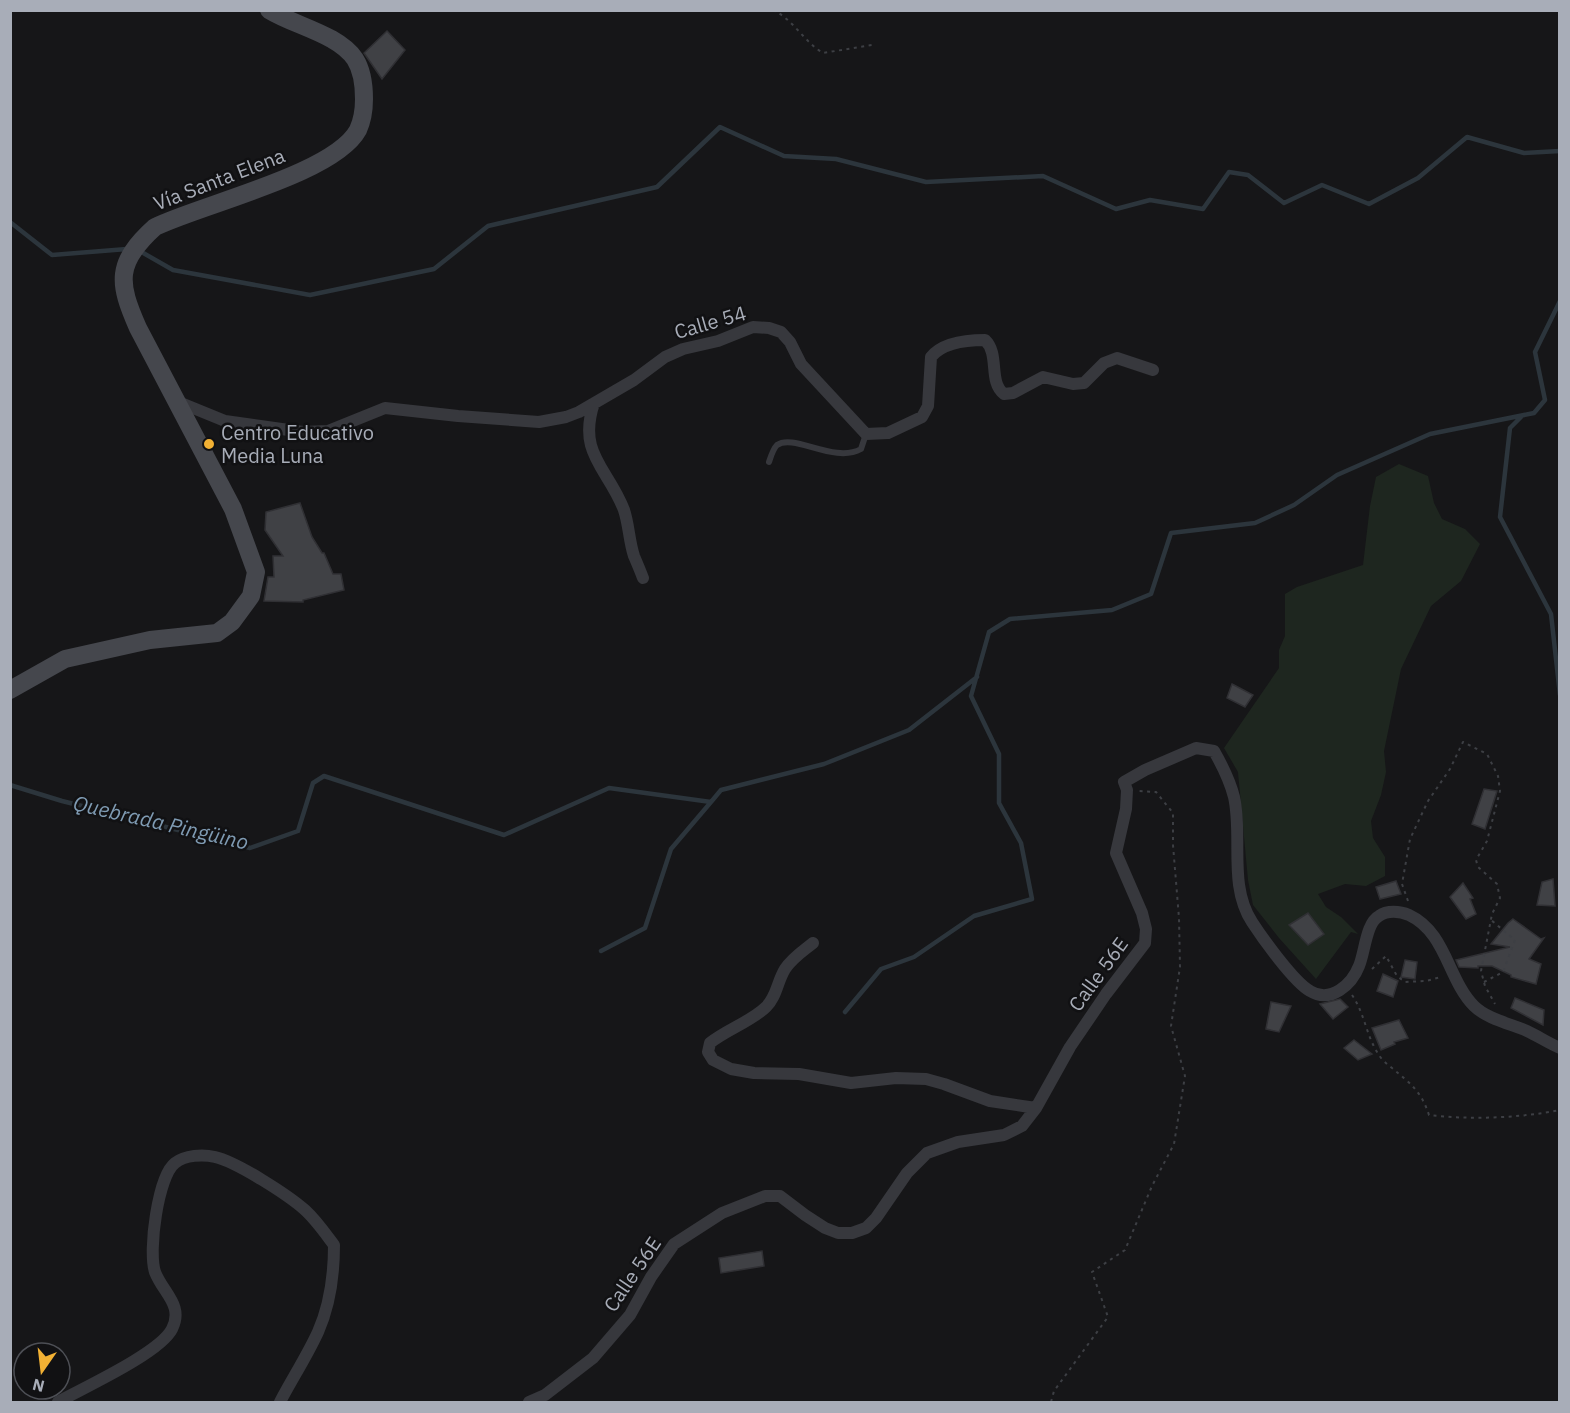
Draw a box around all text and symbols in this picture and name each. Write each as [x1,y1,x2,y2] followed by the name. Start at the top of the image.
[149,141,289,216] street label: Vía Santa Elena
[671,299,749,345] street label: Calle 54
[221,419,374,469] place label: Centro Educativo Media Luna
[202,437,216,451] marker: Centro Educativo Media Luna
[71,788,251,856] water label: Quebrada Pingüino
[1062,932,1134,1016] street label: Calle 56E
[597,1231,667,1317] street label: Calle 56E
[12,1341,72,1401] north arrow
[30,1374,46,1397] text: N

